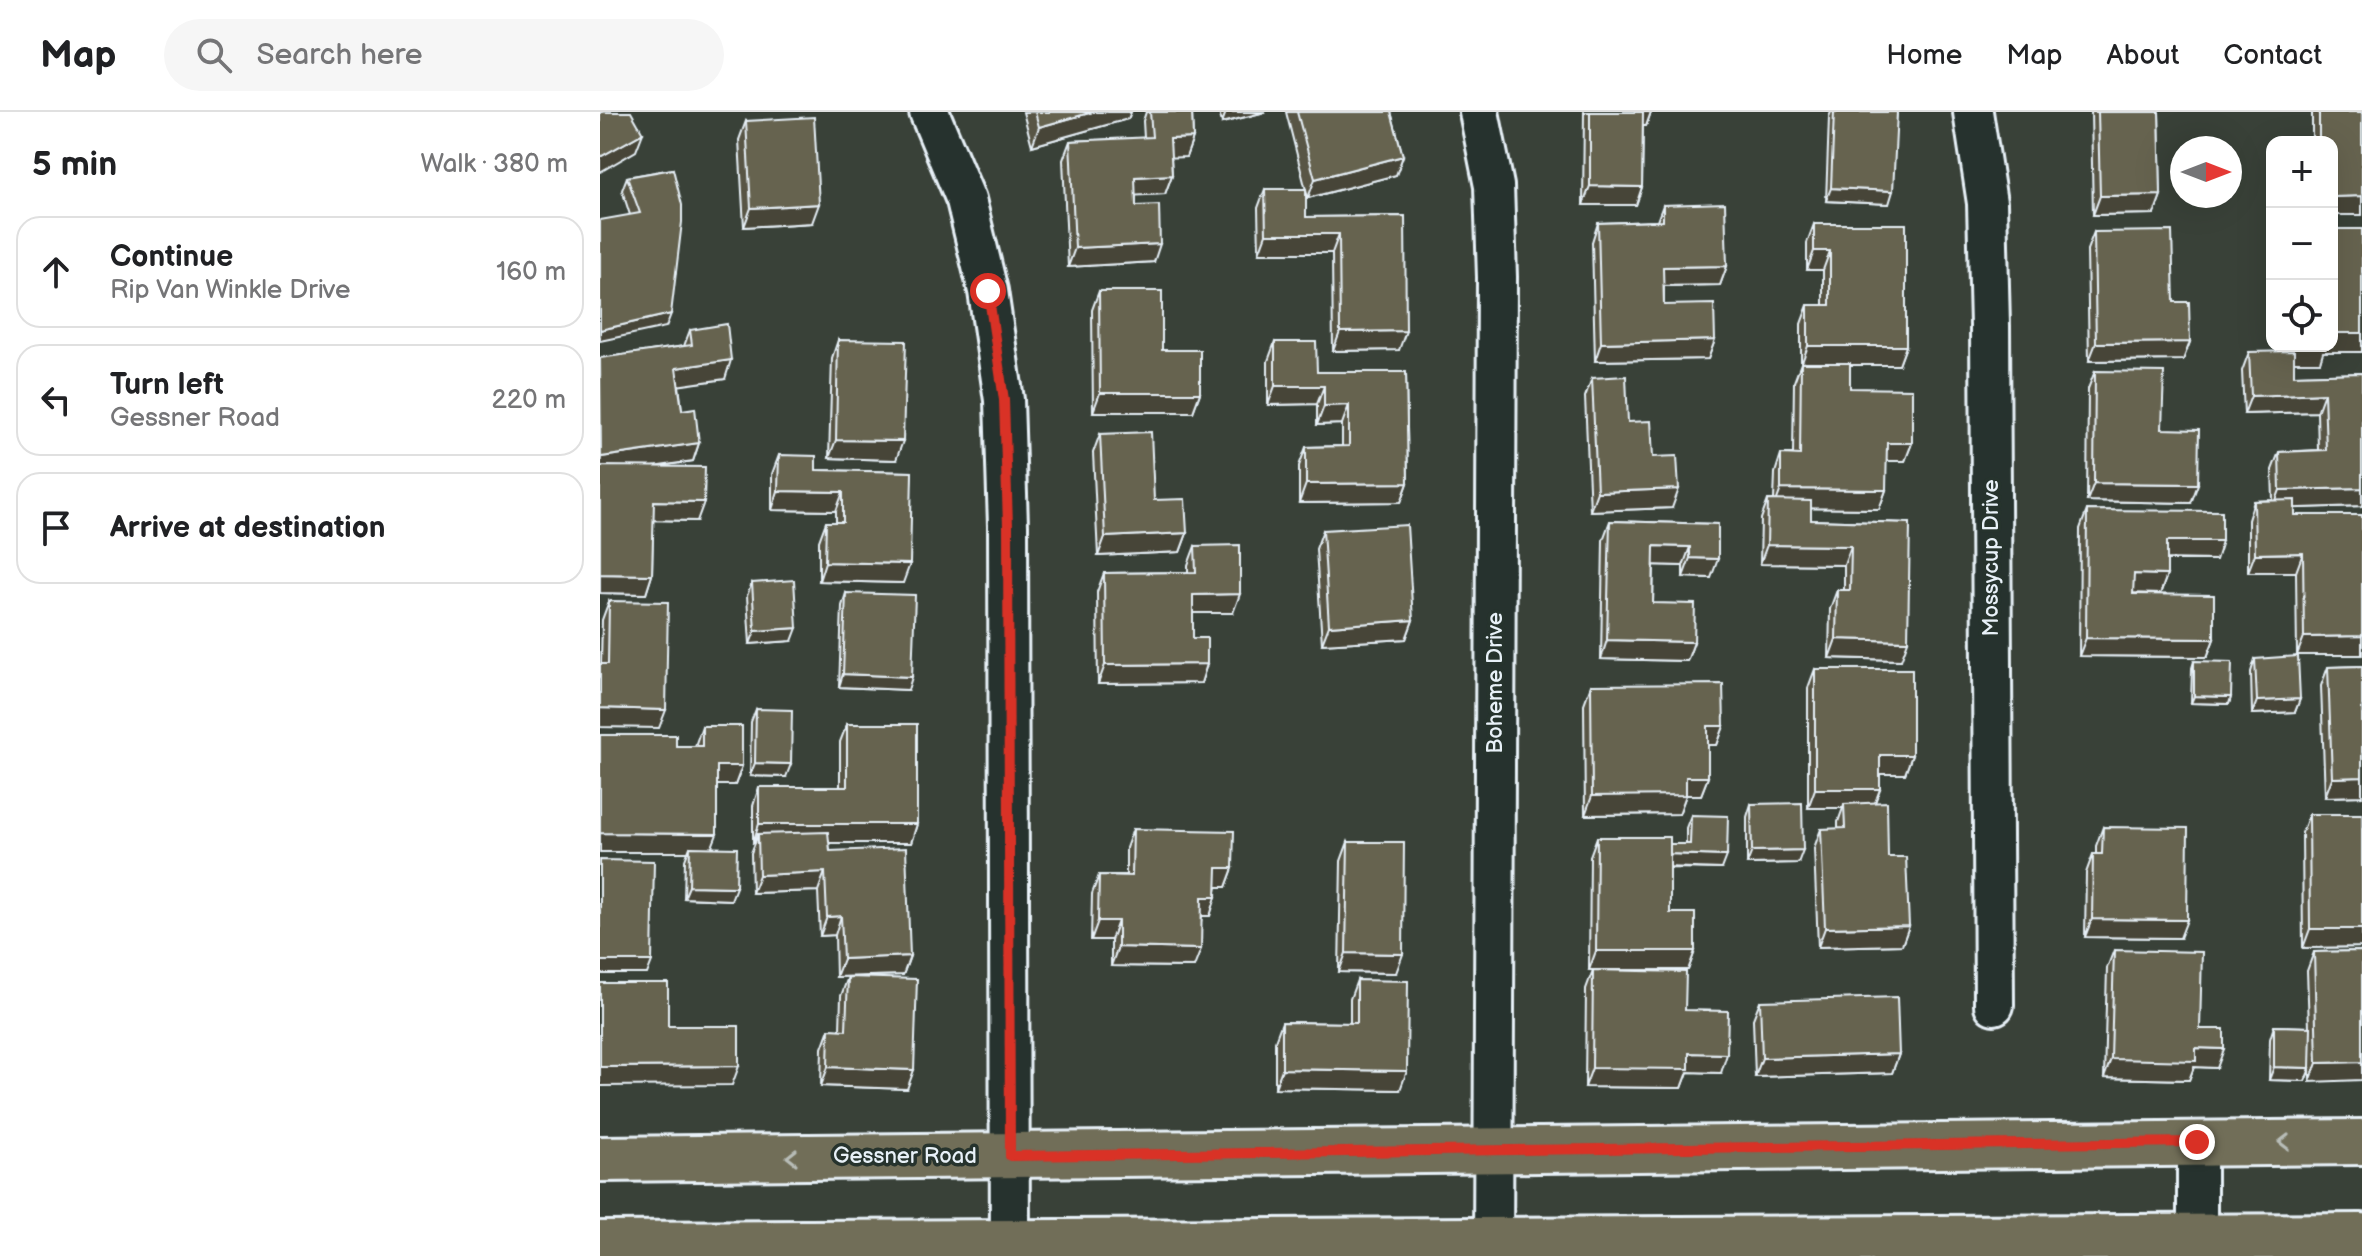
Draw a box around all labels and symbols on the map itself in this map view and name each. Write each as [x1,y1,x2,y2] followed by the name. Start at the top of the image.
[2170,136,2242,208] north arrow
[970,273,1006,309] route start
[1978,479,2005,637] street label: Mossycup Drive
[1482,612,1509,754] street label: Boheme Drive
[2179,1124,2215,1160] route end
[2277,1133,2290,1151] one-way arrow
[833,1143,977,1170] street label: Gessner Road
[785,1149,798,1166] one-way arrow

